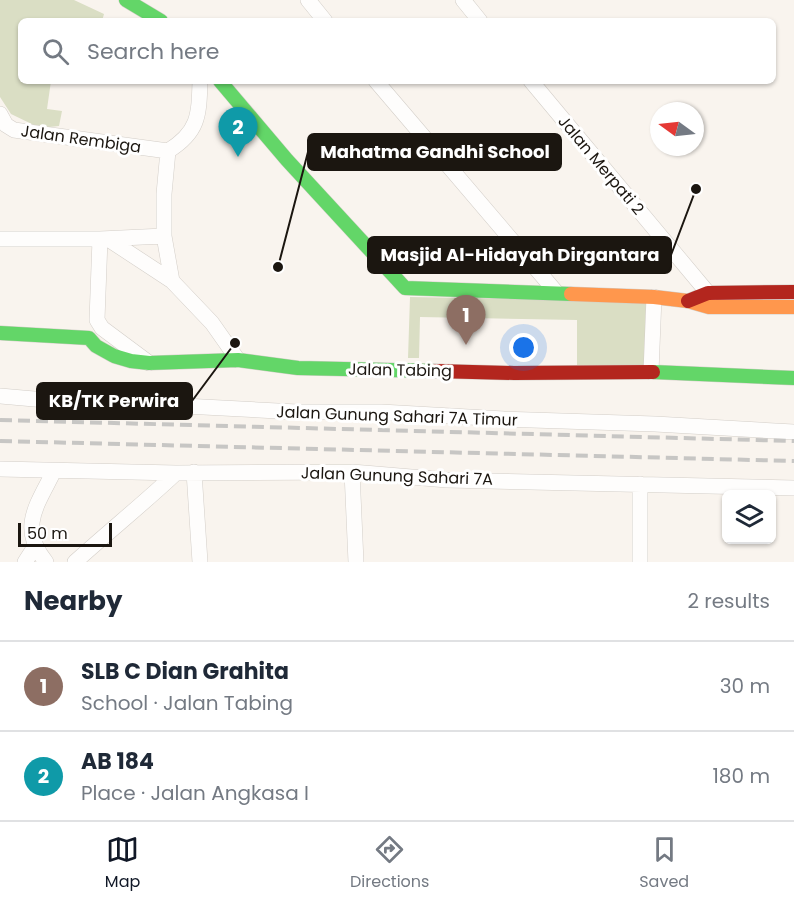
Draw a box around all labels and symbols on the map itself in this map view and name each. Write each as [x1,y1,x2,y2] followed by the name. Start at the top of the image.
[650,102,704,156] north arrow
[218,108,258,157] pin: 2
[553,110,649,220] street label: Jalan Merpati 2
[19,119,143,159] street label: Jalan Rembiga
[308,134,561,170] callout: Mahatma Gandhi School
[320,139,550,164] text: Mahatma Gandhi School
[368,237,671,273] callout: Masjid Al-Hidayah Dirgantara
[380,242,660,267] text: Masjid Al-Hidayah Dirgantara
[446,296,486,345] pin: 1
[509,333,538,362] your location
[348,358,452,382] street label: Jalan Tabing
[37,383,192,419] callout: KB/TK Perwira
[49,388,179,413] text: KB/TK Perwira
[276,400,518,432] street label: Jalan Gunung Sahari 7A Timur
[301,461,494,491] street label: Jalan Gunung Sahari 7A
[18,520,112,548] scale bar

